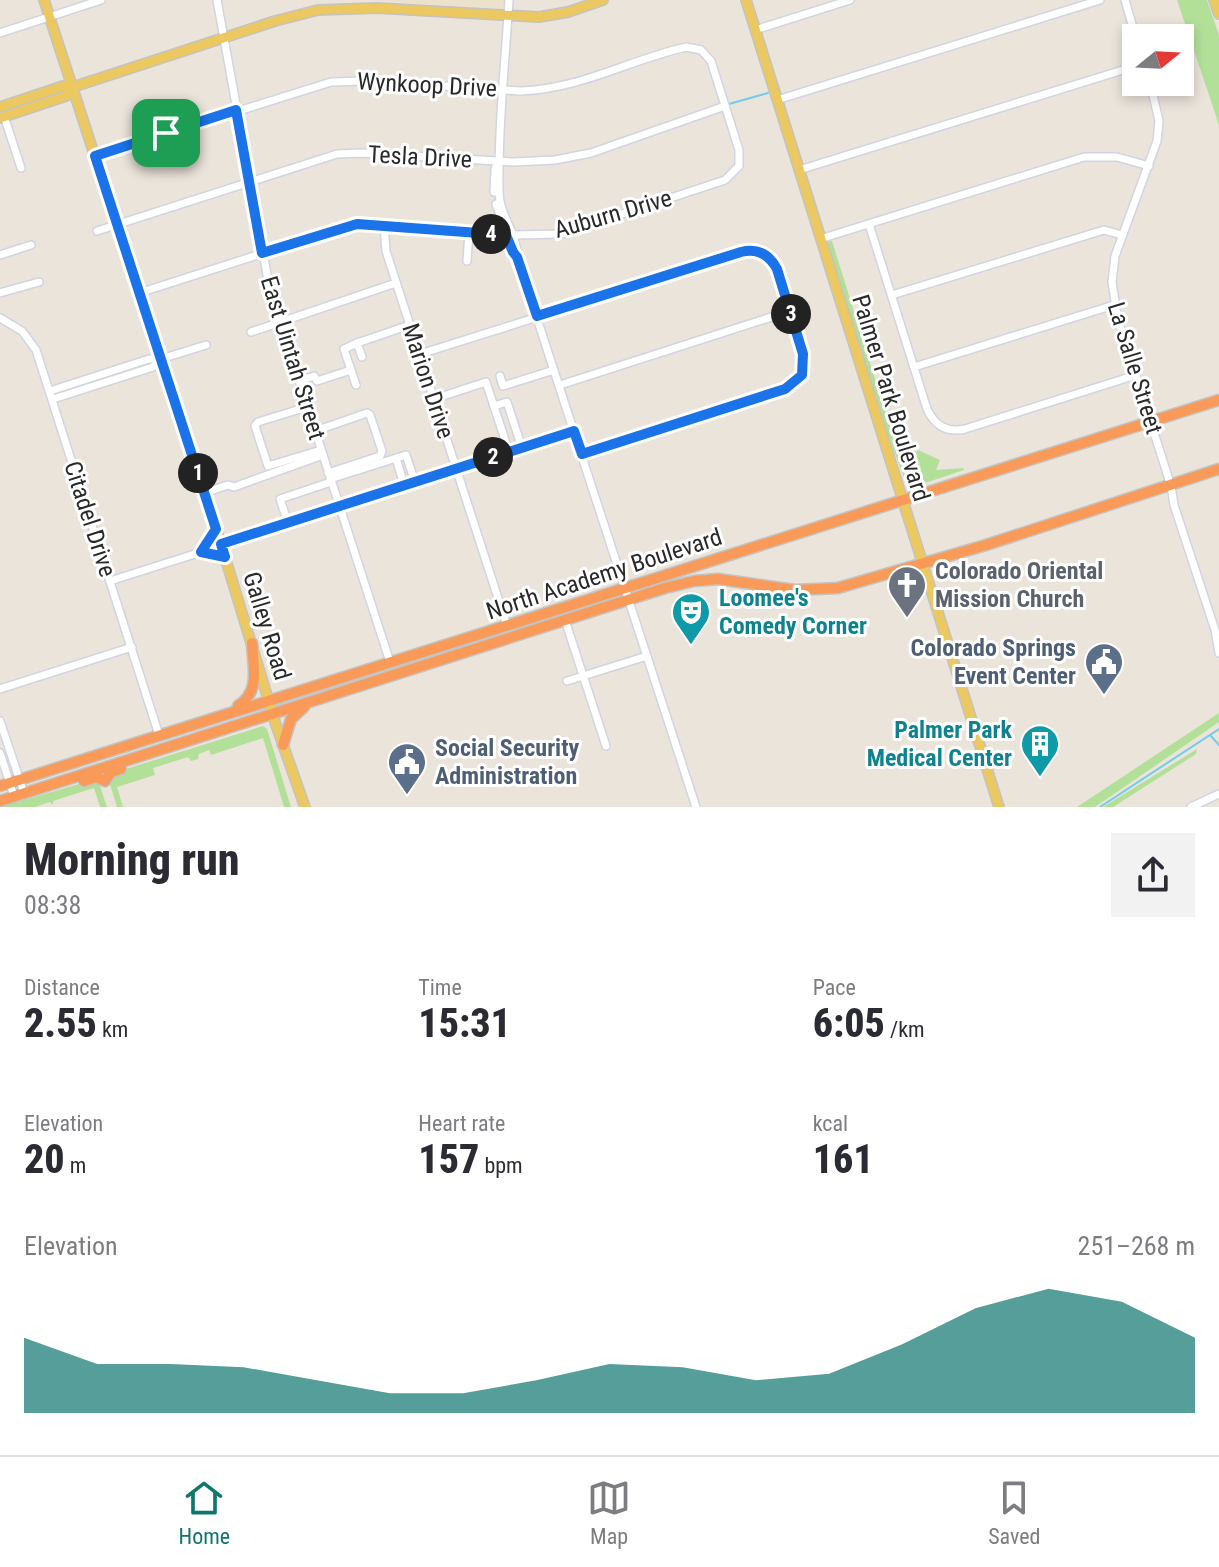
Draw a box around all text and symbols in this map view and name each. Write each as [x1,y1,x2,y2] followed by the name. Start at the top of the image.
[1122,24,1194,96] north arrow
[1122,24,1194,96] map controls
[356,67,498,103] street label: Wynkoop Drive
[132,99,200,167] pin
[144,111,188,155] icon: arrive
[367,140,473,174] street label: Tesla Drive
[551,184,675,244] street label: Auburn Drive
[471,214,511,254] pin: 4
[485,221,497,246] text: 4
[255,273,331,443] street label: East Uintah Street
[846,291,936,505] street label: Palmer Park Boulevard
[771,294,811,334] pin: 3
[1102,299,1168,437] street label: La Salle Street
[785,301,797,326] text: 3
[396,320,460,442] street label: Marion Drive
[473,437,513,477] pin: 2
[487,444,499,469] text: 2
[178,453,218,493] pin: 1
[58,458,122,580] street label: Citadel Drive
[192,460,204,485] text: 1
[483,523,725,625] street label: North Academy Boulevard
[935,557,1103,613] place label: Colorado Oriental Mission Church
[886,564,928,619] church icon: Colorado Oriental Mission Church
[237,569,297,683] street label: Galley Road
[719,584,867,640] place label: Loomee's Comedy Corner
[670,591,712,646] theatre icon: Loomee's Comedy Corner
[911,634,1076,690] place label: Colorado Springs Event Center
[1083,641,1125,696] public building icon: Colorado Springs Event Center
[867,716,1013,772] place label: Palmer Park Medical Center
[1019,723,1061,778] building icon: Palmer Park Medical Center
[435,734,579,790] place label: Social Security Administration
[386,741,428,796] public building icon: Social Security Administration
[1111,833,1195,917] button: share
[24,834,240,886] text: Morning run
[24,890,81,920] text: 08:38
[24,975,100,1000] text: Distance
[418,975,462,1000] text: Time
[813,975,856,1000] text: Pace
[24,1000,97,1047] text: 2.55
[418,1000,511,1047] text: 15:31
[813,1000,885,1047] text: 6:05
[97,1017,128,1042] text: km
[885,1017,925,1042] text: /km
[24,1111,103,1136] text: Elevation
[418,1111,505,1136] text: Heart rate
[813,1111,848,1136] text: kcal
[24,1136,65,1183] text: 20
[418,1136,479,1183] text: 157
[813,1136,874,1183] text: 161
[65,1153,86,1178] text: m
[479,1153,523,1178] text: bpm
[24,1231,118,1261] text: Elevation
[1078,1231,1195,1261] text: 251–268 m
[179,1476,230,1549] tab: Home
[587,1476,631,1549] tab: Map
[988,1476,1040,1549] tab: Saved

